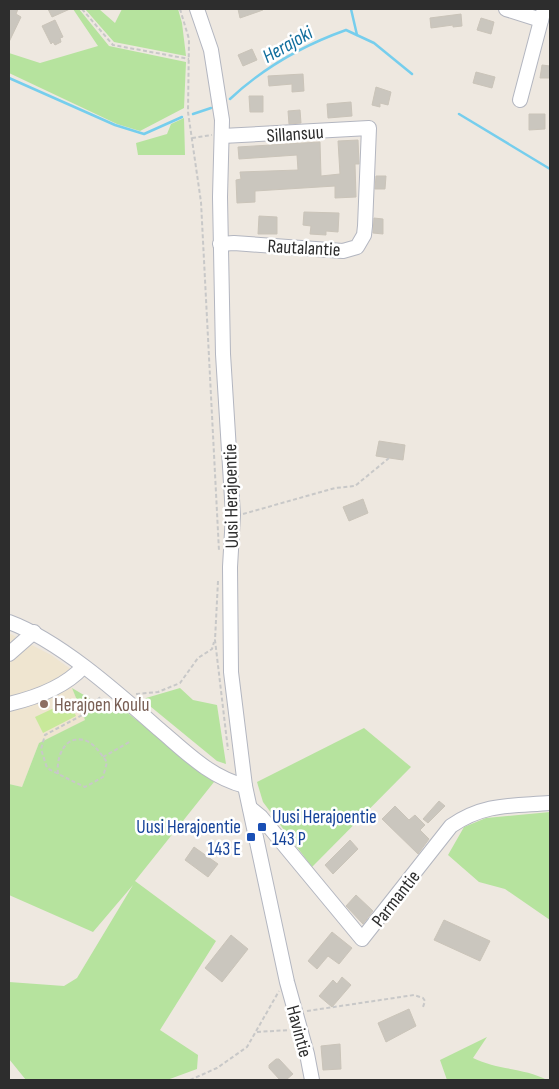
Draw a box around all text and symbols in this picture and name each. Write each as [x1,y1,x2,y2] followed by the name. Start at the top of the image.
[258,20,318,69] water label: Herajoki
[266,121,324,148] street label: Sillansuu
[267,235,341,262] street label: Rautalantie
[219,443,244,548] street label: Uusi Herajoentie
[54,694,149,717] place label: Herajoen Koulu
[38,698,50,710] marker: Herajoen Koulu
[272,806,377,851] place label: Uusi Herajoentie 143 P
[136,816,241,861] place label: Uusi Herajoentie 143 E
[256,821,268,833] marker: Uusi Herajoentie 143 P
[245,831,257,843] marker: Uusi Herajoentie 143 E
[367,866,425,932] street label: Parmantie
[281,1003,317,1060] street label: Havintie

